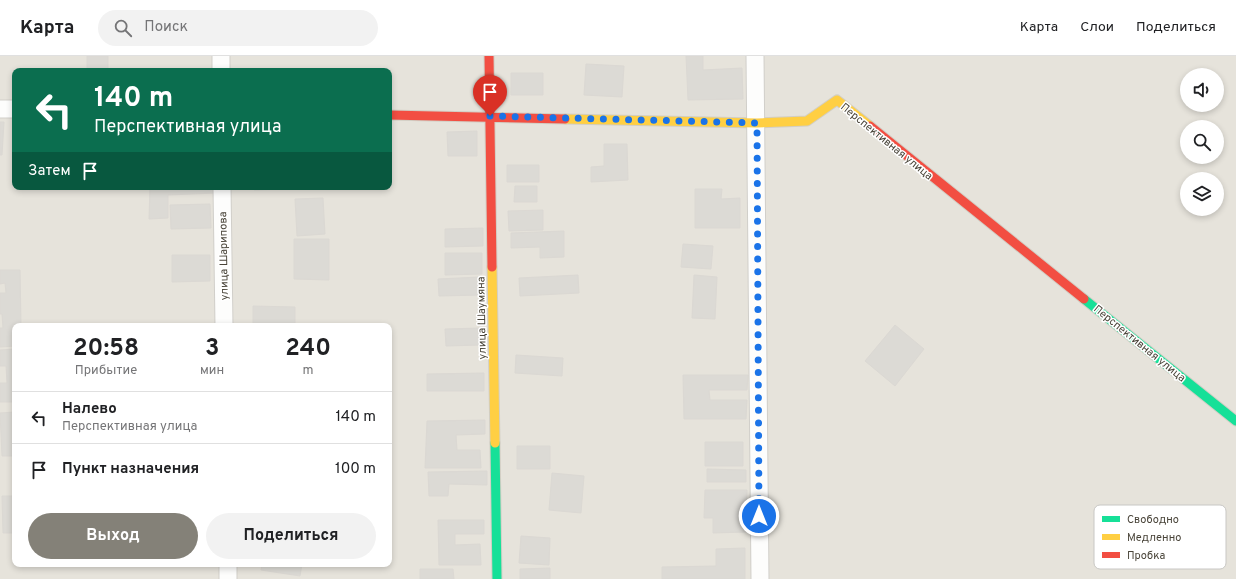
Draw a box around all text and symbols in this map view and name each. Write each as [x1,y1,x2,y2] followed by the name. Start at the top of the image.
[98,10,378,46] search box
[20,16,74,40] text: Карта
[112,17,134,39] icon: search
[144,18,188,37] text: Поиск
[1020,19,1058,36] text: Карта
[1080,19,1114,36] text: Слои
[1136,19,1216,36] text: Поделиться
[1180,68,1224,216] map controls
[1180,68,1224,112] button: sound
[473,75,507,116] pin
[94,81,173,117] text: 140 m
[479,81,501,103] icon: arrive
[28,84,80,136] icon: left
[837,100,935,183] street label: Перспективная улица
[94,116,282,139] text: Перспективная улица
[1180,120,1224,164] button: search
[79,160,101,182] icon: arrive
[28,162,71,181] text: Затем
[1180,172,1224,216] button: layers
[216,211,232,300] street label: улица Шарипова
[474,276,490,360] street label: улица Шаумяна
[1090,302,1188,385] street label: Перспективная улица
[73,334,139,364] text: 20:58
[205,334,219,364] text: 3
[285,334,331,364] text: 240
[75,363,137,379] text: Прибытие
[200,363,224,379] text: мин
[303,363,314,379] text: m
[62,400,117,419] text: Налево
[28,407,50,429] icon: left
[336,408,376,427] text: 140 m
[62,419,197,435] text: Перспективная улица
[28,459,50,481] icon: arrive
[62,460,199,479] text: Пункт назначения
[335,460,376,479] text: 100 m
[738,495,780,537] position arrow
[1094,505,1226,569] legend
[28,513,198,559] button: Выход
[206,513,376,559] button: Поделиться
[1127,513,1179,527] text: Свободно
[1127,531,1181,545] text: Медленно
[1127,549,1166,563] text: Пробка

